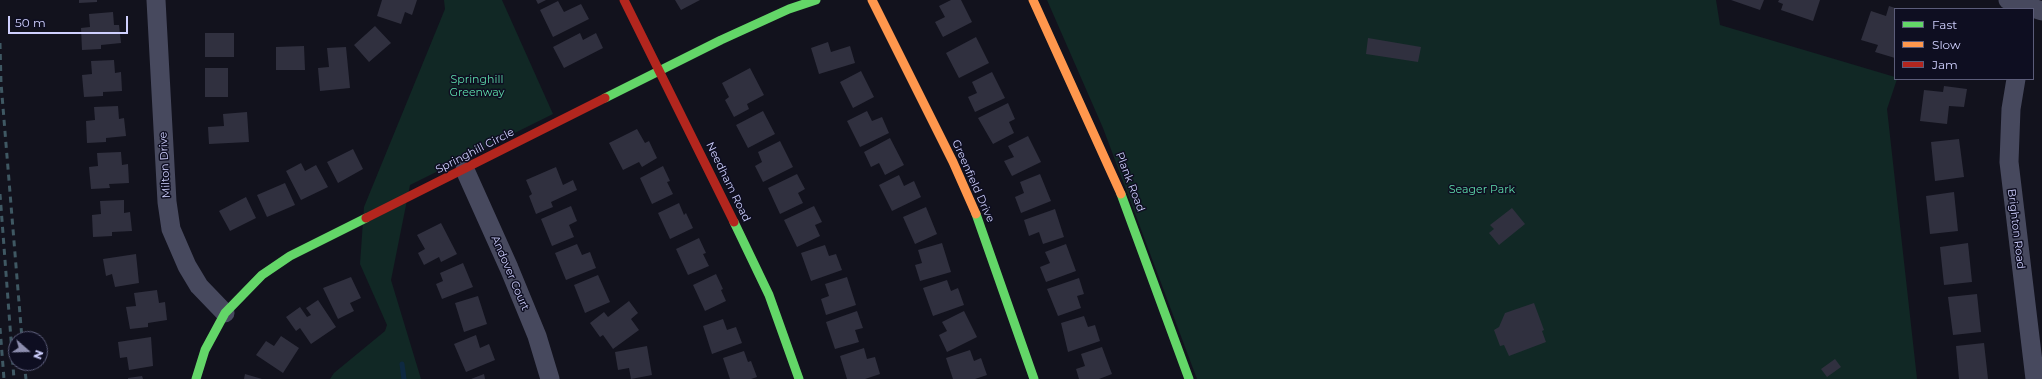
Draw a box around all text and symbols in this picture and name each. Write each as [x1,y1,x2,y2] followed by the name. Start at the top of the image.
[10,8,130,34] scale bar
[1894,8,2034,80] legend
[15,15,46,30] text: 50 m
[1932,17,1957,32] text: Fast
[1932,37,1961,52] text: Slow
[1932,57,1958,72] text: Jam
[449,73,505,99] park label: Springhill Greenway
[434,126,516,176] street label: Springhill Circle
[157,131,173,199] street label: Milton Drive
[949,138,997,224] street label: Greenfield Drive
[703,140,753,224] street label: Needham Road
[1113,150,1147,214] street label: Plank Road
[1449,183,1515,197] park label: Seager Park
[2005,188,2027,270] street label: Brighton Road
[488,234,532,312] street label: Andover Court
[8,331,48,371] north arrow
[30,348,46,361] text: N

